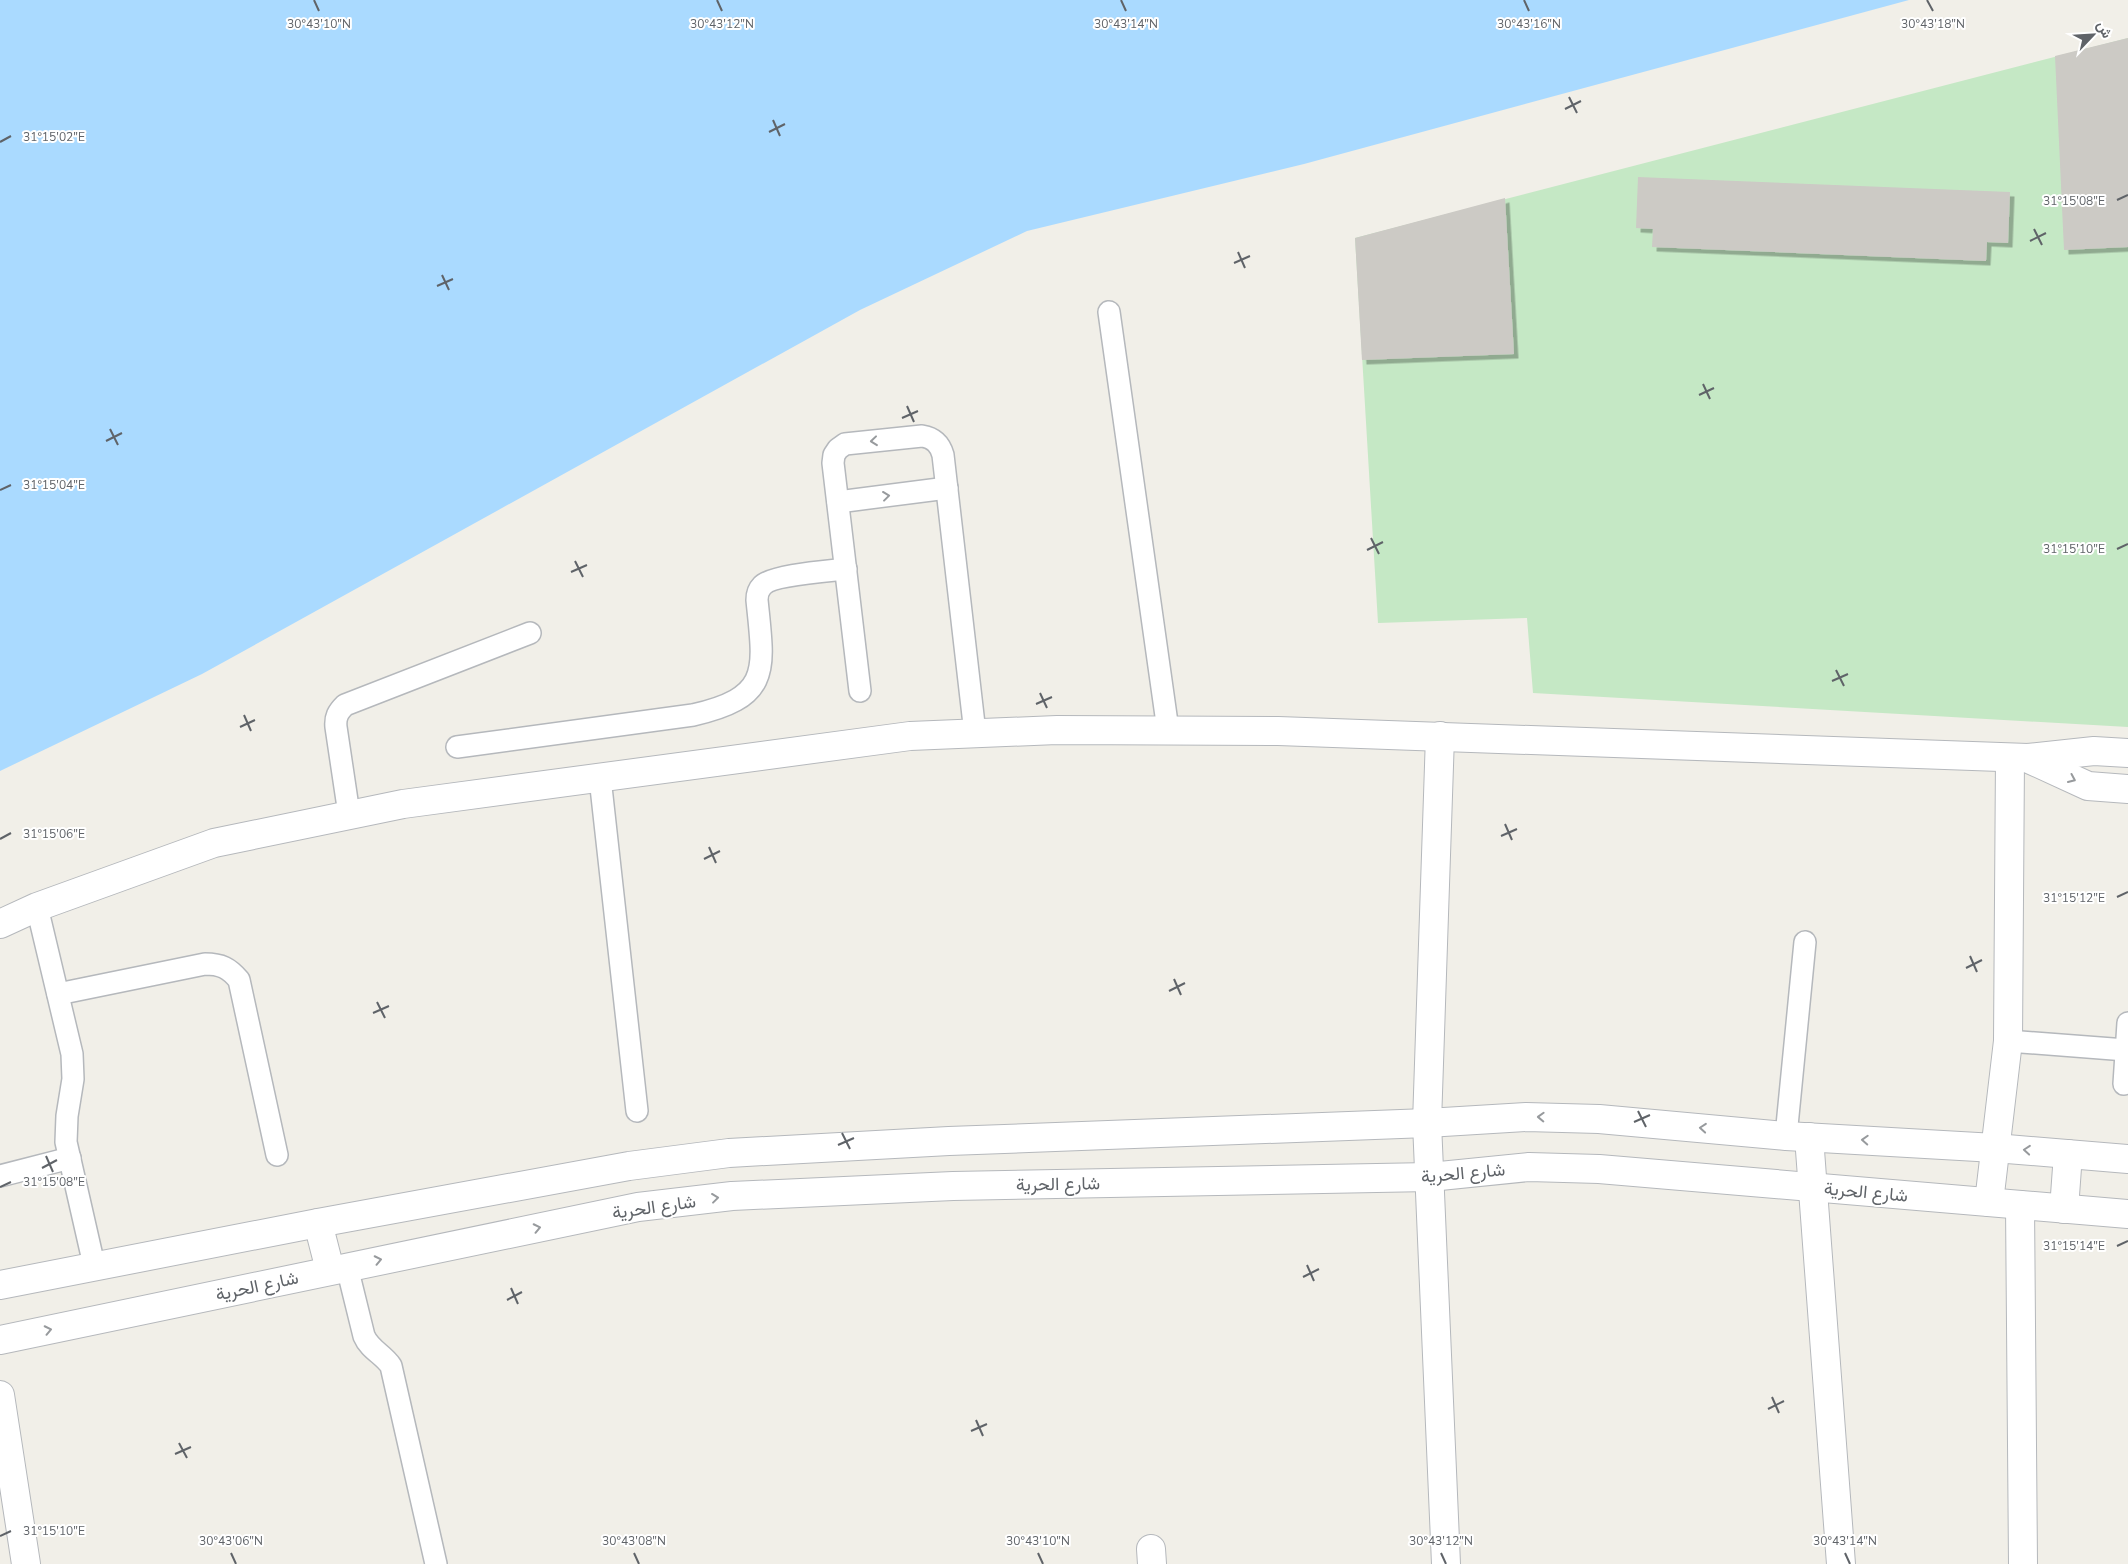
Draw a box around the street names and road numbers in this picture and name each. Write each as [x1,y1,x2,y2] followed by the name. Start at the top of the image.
[1420,1157,1506,1189] street label: شارع الحرية
[1016,1171,1100,1197] street label: شارع الحرية
[1823,1176,1909,1208] street label: شارع الحرية
[611,1189,697,1225] street label: شارع الحرية
[213,1265,301,1307] street label: شارع الحرية

